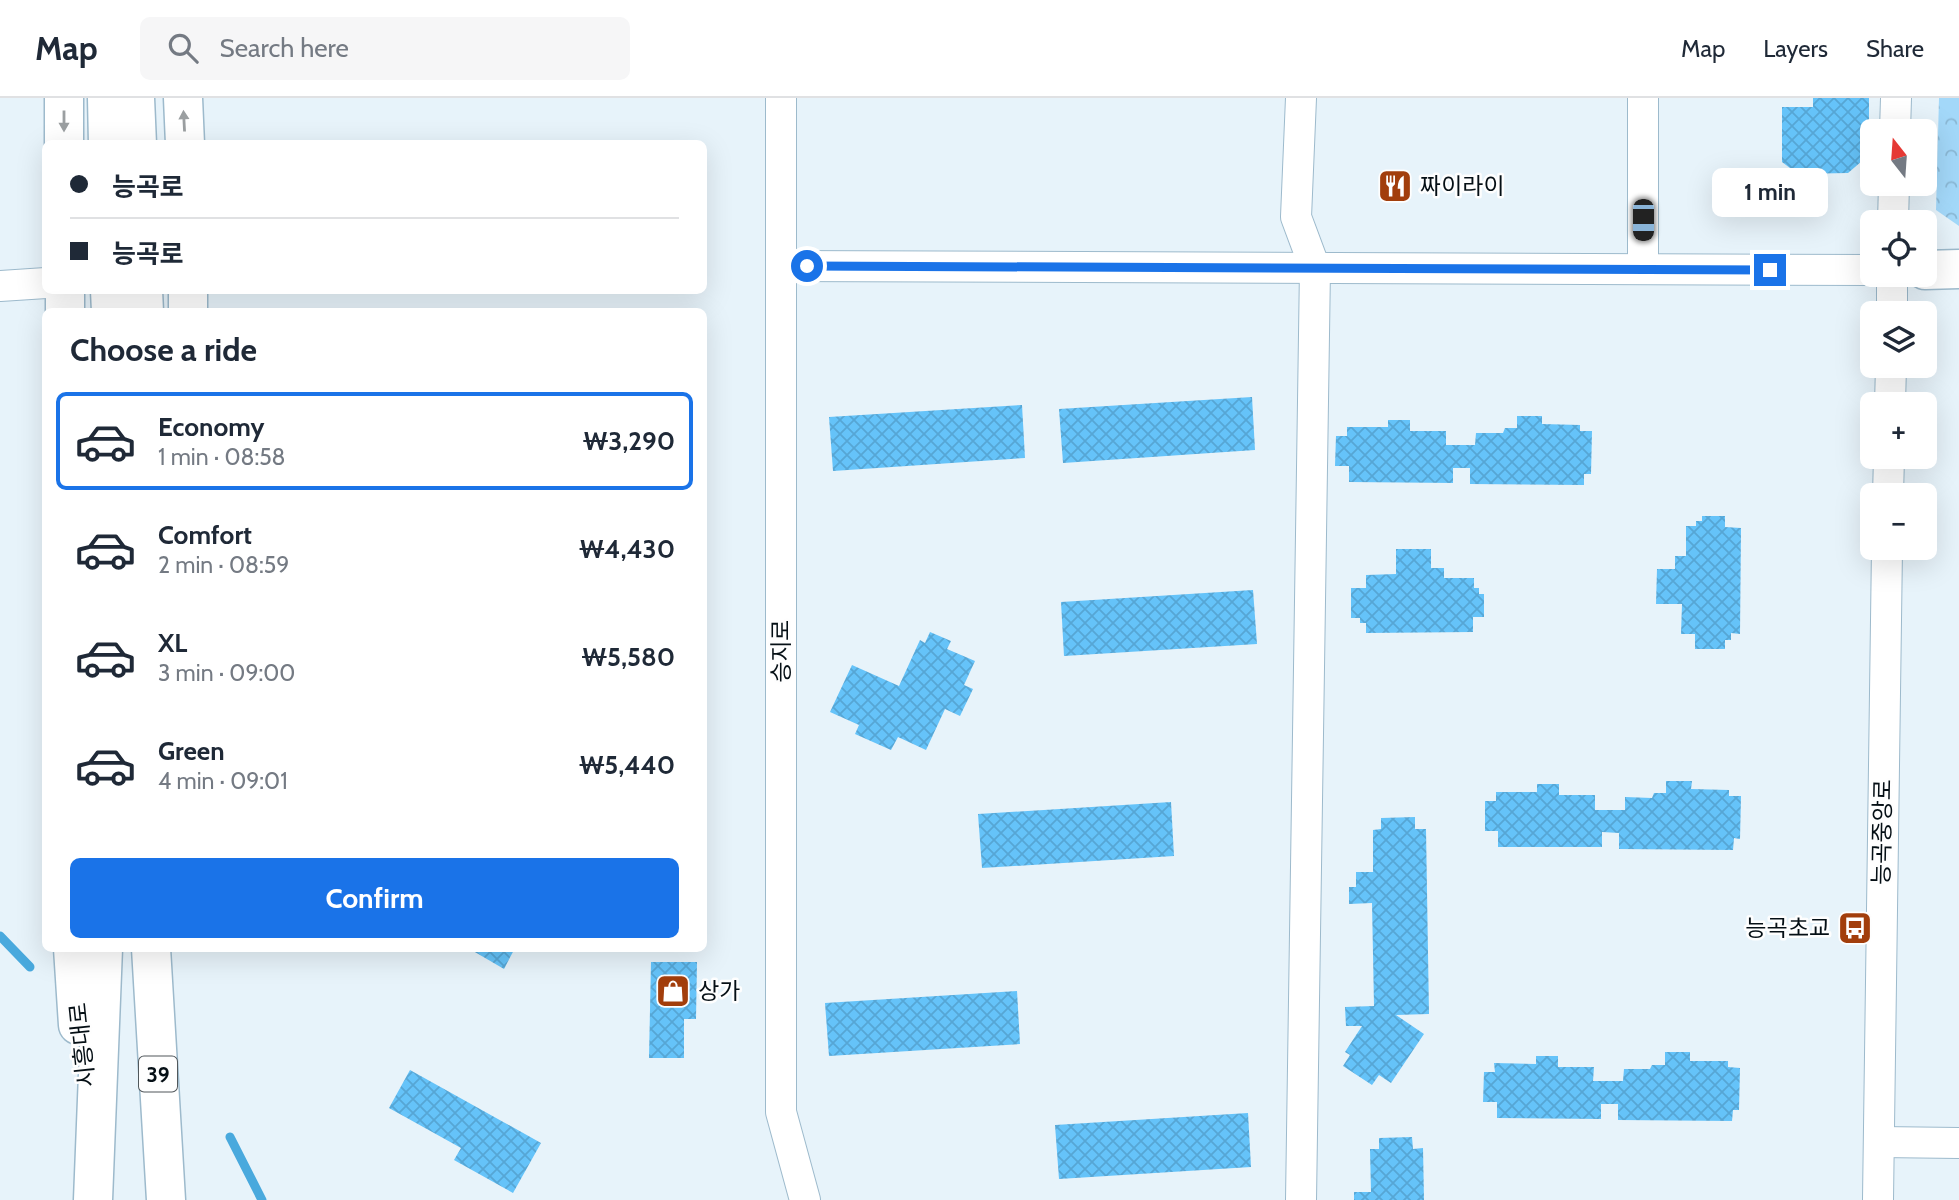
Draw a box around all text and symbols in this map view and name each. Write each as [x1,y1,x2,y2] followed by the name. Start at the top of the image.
[140,17,630,80] search box
[35,28,98,68] text: Map
[164,29,202,67] icon: search
[220,32,349,64] text: Search here
[1681,34,1725,63] text: Map
[1763,34,1828,63] text: Layers
[1866,34,1924,63] text: Share
[58,110,70,132] one-way arrow
[178,110,189,132] one-way arrow
[1860,119,1937,196] north arrow
[1860,119,1937,560] map controls
[1376,167,1414,205] restaurant icon: 짜이라이
[1712,169,1828,218] callout: 1 min
[112,171,184,203] text: 능곡로
[1420,172,1505,200] place label: 짜이라이
[1744,178,1796,206] text: 1 min
[1633,199,1654,241] car
[1860,210,1937,287] button: locate
[112,238,184,270] text: 능곡로
[791,250,823,282] route start
[1754,254,1786,286] route end
[1860,301,1937,378] button: layers
[70,330,257,369] text: Choose a ride
[1860,392,1937,469] button: +
[74,410,137,473] icon: car
[158,411,264,443] text: Economy
[583,425,675,457] text: ₩3,290
[158,443,286,471] text: 1 min · 08:58
[1860,483,1937,560] button: −
[74,518,137,581] icon: car
[158,519,252,551] text: Comfort
[579,533,675,565] text: ₩4,430
[158,551,289,579] text: 2 min · 08:59
[767,619,795,683] street label: 승지로
[74,626,137,689] icon: car
[158,627,187,659] text: XL
[582,641,675,673] text: ₩5,580
[158,659,295,687] text: 3 min · 09:00
[74,734,137,797] icon: car
[158,735,225,767] text: Green
[579,749,675,781] text: ₩5,440
[158,767,288,795] text: 4 min · 09:01
[1867,779,1897,885] street label: 능곡중앙로
[70,858,679,938] button: Confirm
[1836,909,1874,947] bus stop icon: 능곡초교
[1745,914,1830,942] place label: 능곡초교
[654,972,692,1010] shop icon: 상가
[698,977,740,1005] place label: 상가
[64,1001,100,1089] street label: 시흥대로
[139,1056,177,1091] road number: 39

